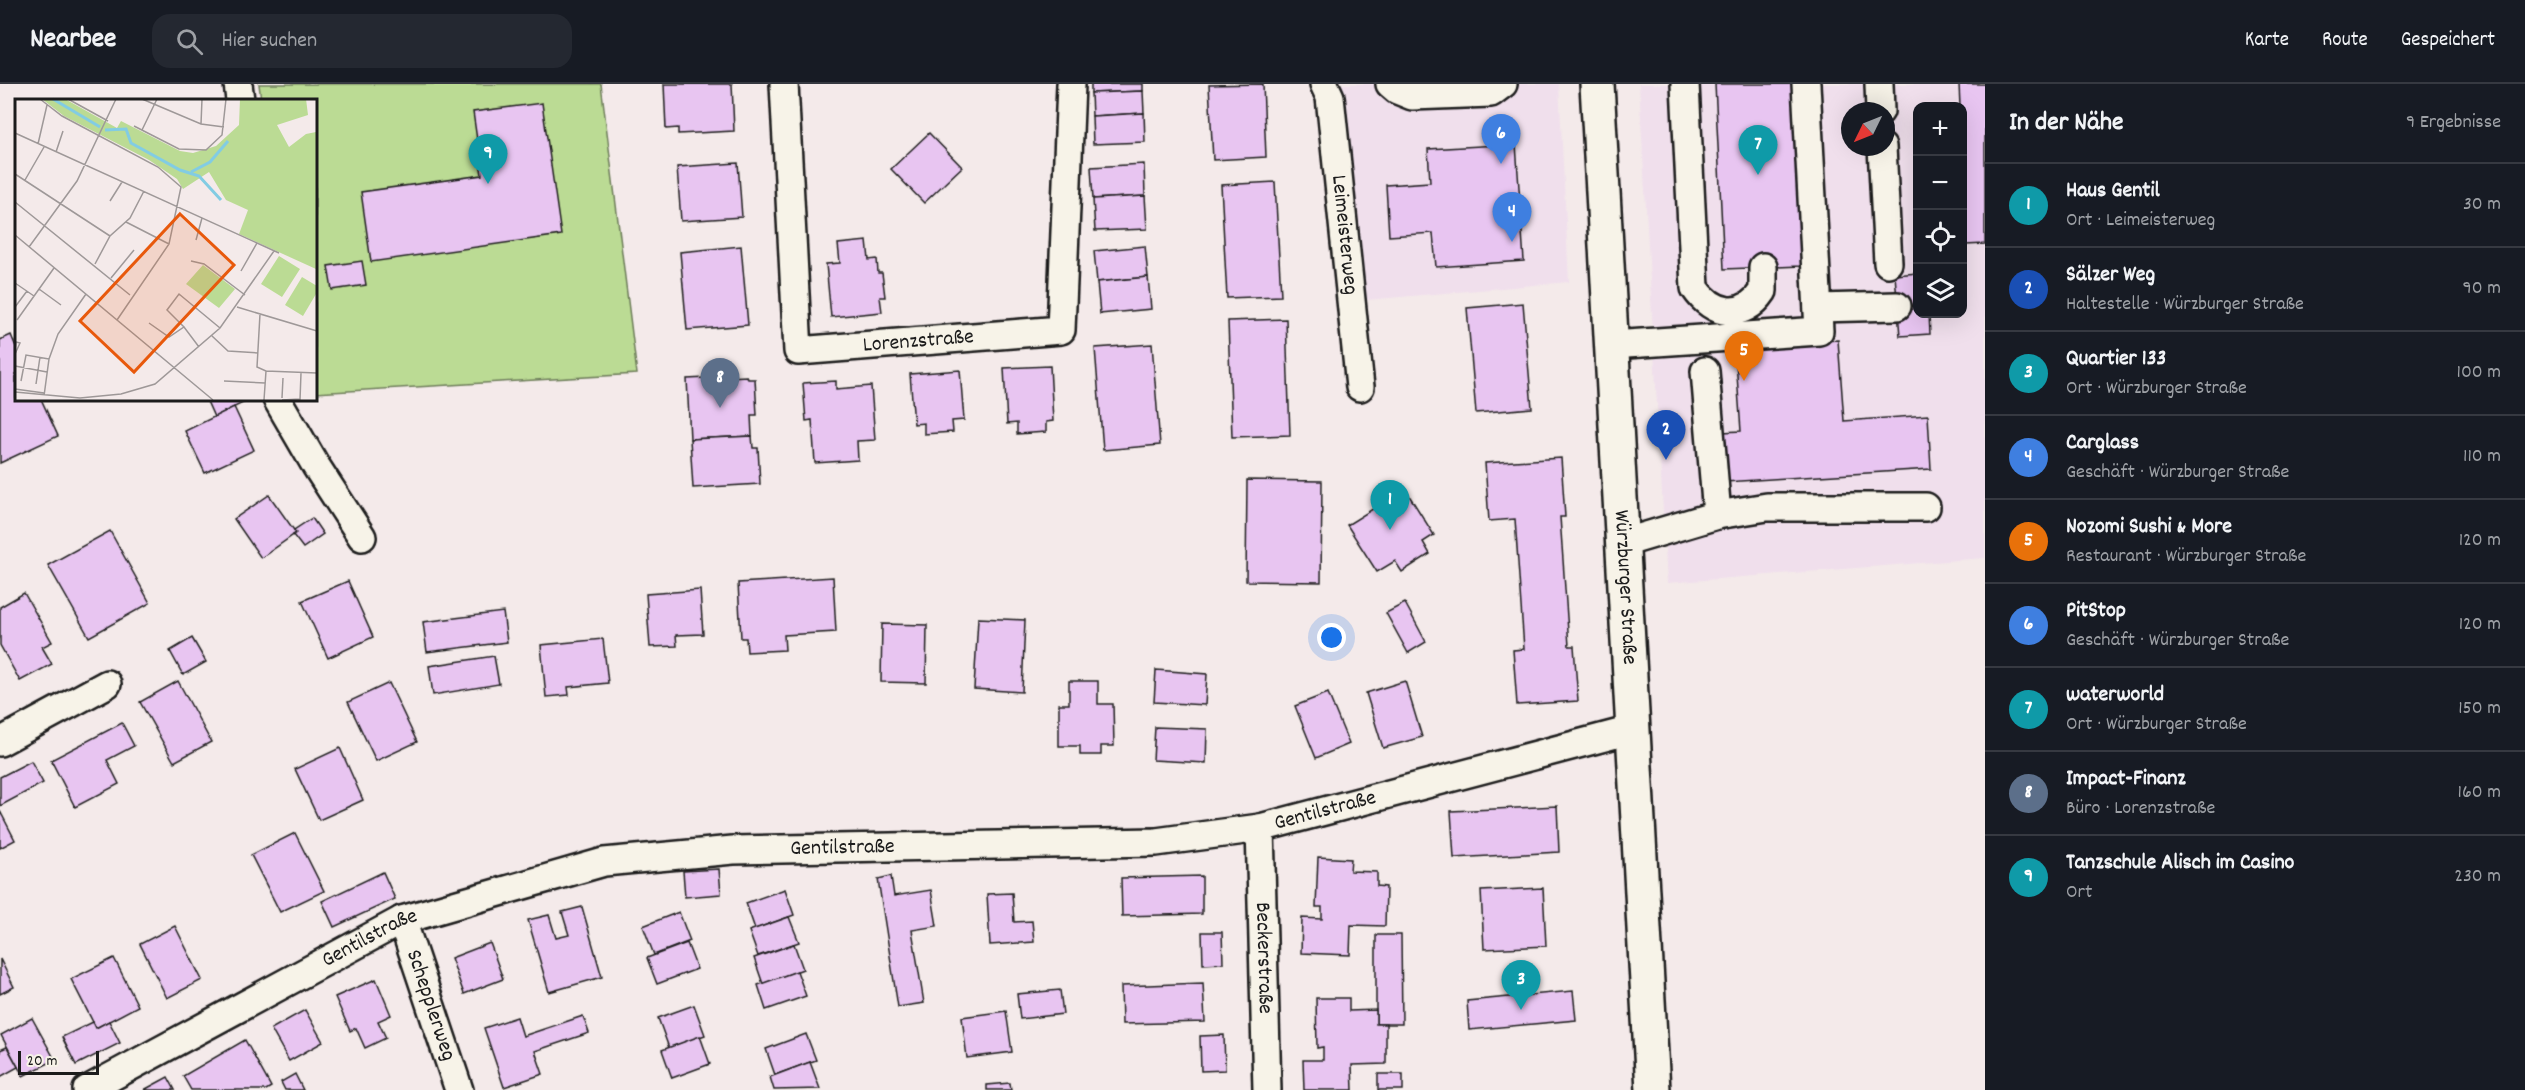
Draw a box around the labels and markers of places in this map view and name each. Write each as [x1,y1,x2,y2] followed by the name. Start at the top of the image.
[1482,115,1520,164] pin: 6
[1738,126,1778,175] pin: 7
[468,135,508,184] pin: 9
[1492,192,1532,242] pin: 4
[1724,332,1764,381] pin: 5
[700,358,740,408] pin: 8
[1646,410,1686,460] pin: 2
[1370,480,1410,530] pin: 1
[1502,960,1540,1010] pin: 3

